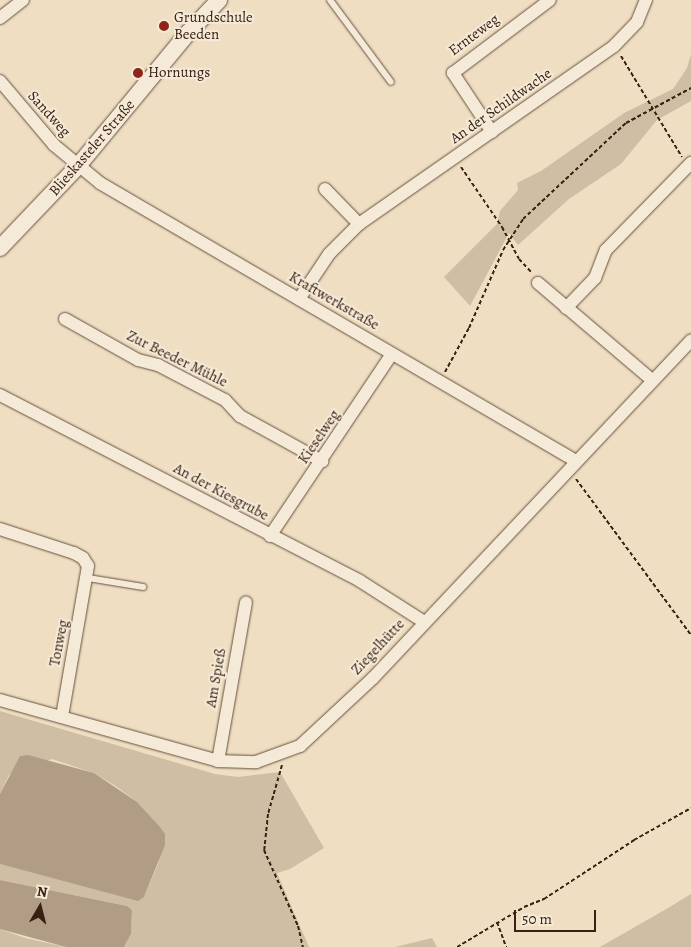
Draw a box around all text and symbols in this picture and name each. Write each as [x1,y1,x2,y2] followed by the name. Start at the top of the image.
[174,8,253,43] place label: Grundschule Beeden
[445,10,503,60] street label: Ernteweg
[158,20,170,32] marker: Grundschule Beeden
[148,64,210,82] place label: Hornungs
[447,64,555,148] street label: An der Schildwache
[132,67,144,79] marker: Hornungs
[24,87,74,141] street label: Sandweg
[45,96,139,200] street label: Blieskasteler Straße
[286,268,382,334] street label: Kraftwerkstraße
[124,327,230,391] street label: Zur Beeder Mühle
[294,407,344,467] street label: Kieselweg
[170,459,272,525] street label: An der Kiesgrube
[348,615,408,679] street label: Ziegelhütte
[46,618,72,668] street label: Tonweg
[202,647,230,709] street label: Am Spieß
[15,882,65,932] north arrow
[36,882,49,902] text: N
[516,900,598,932] scale bar
[522,909,552,929] text: 50 m

